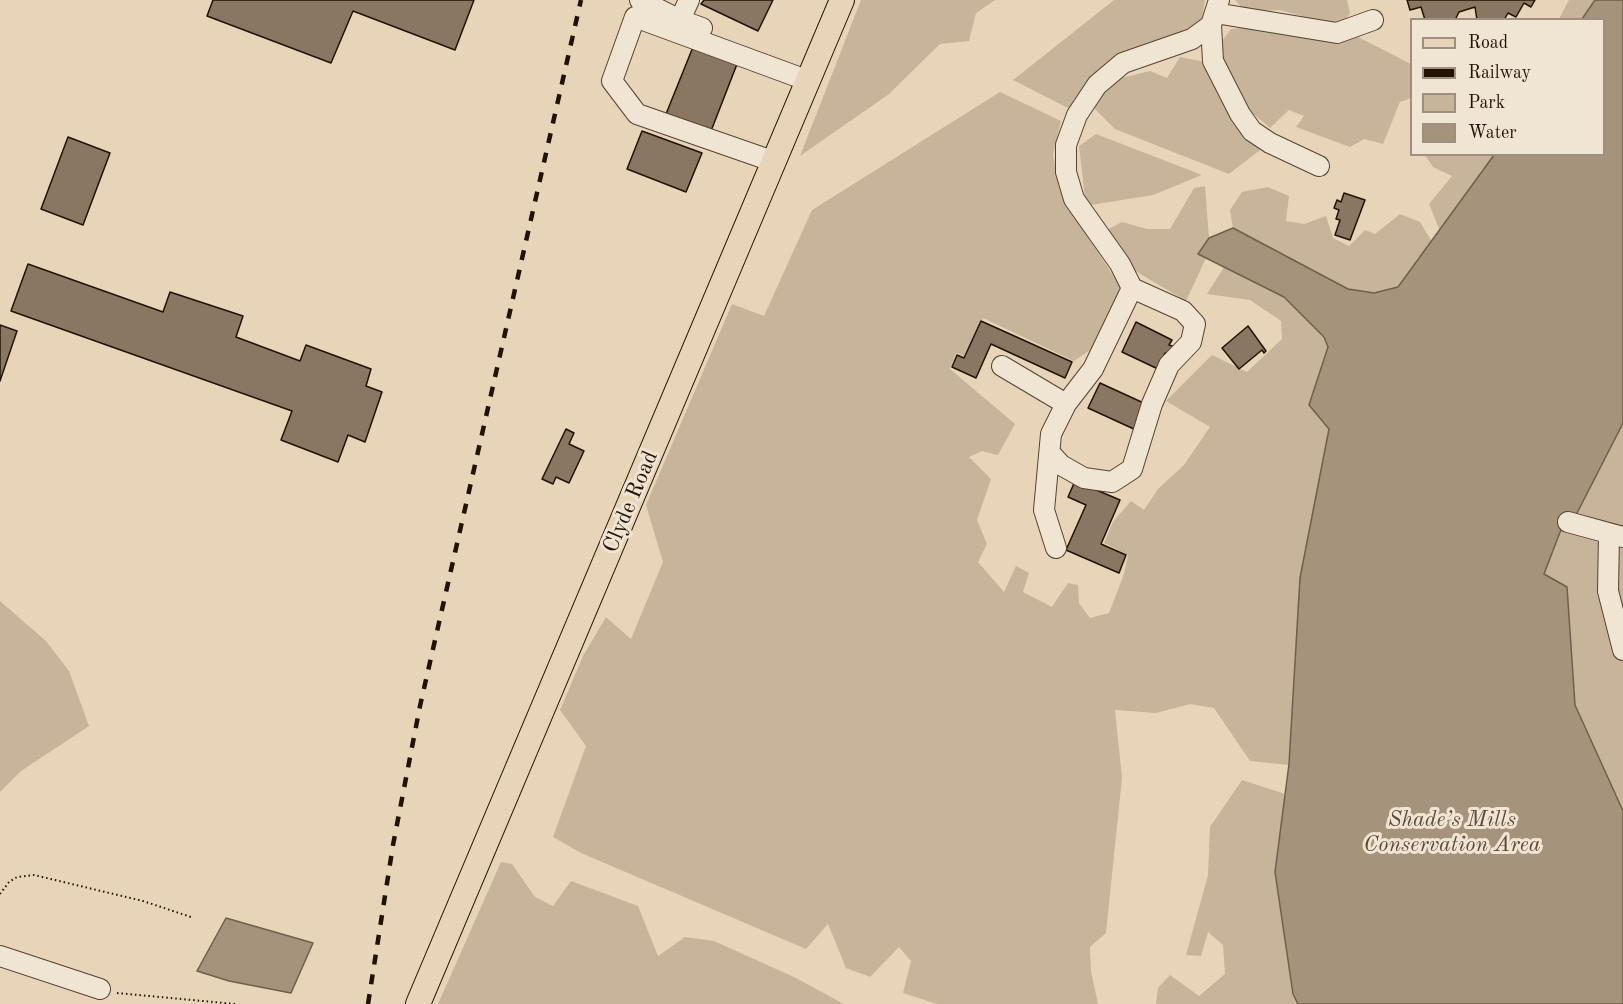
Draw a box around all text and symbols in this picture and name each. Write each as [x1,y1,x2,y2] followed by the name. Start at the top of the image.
[1410,18,1605,156] legend
[1468,34,1508,52] text: Road
[1468,64,1531,82] text: Railway
[1468,94,1505,112] text: Park
[1468,124,1517,142] text: Water
[598,447,664,557] street label: Clyde Road
[1364,807,1540,858] park label: Shade’s Mills Conservation Area

